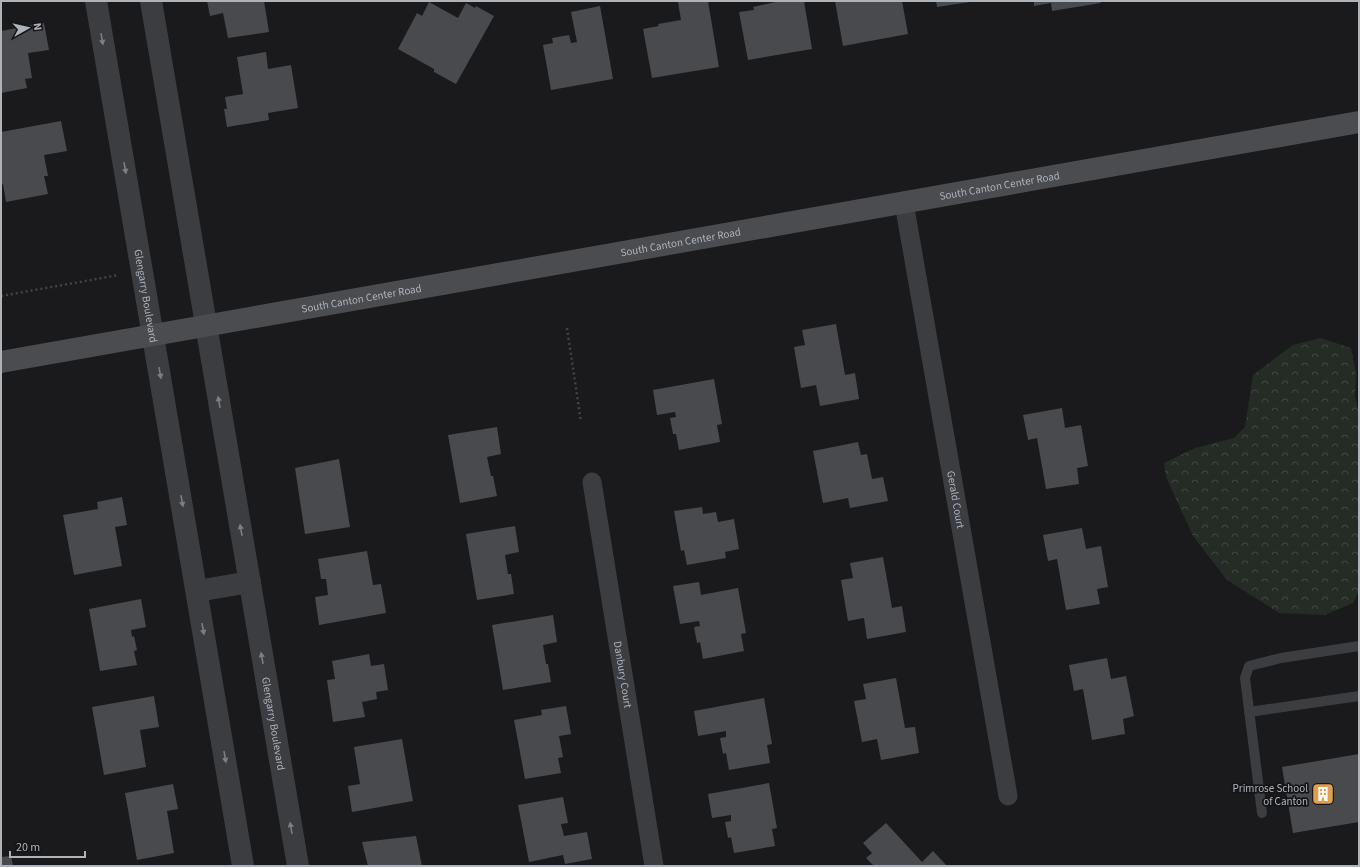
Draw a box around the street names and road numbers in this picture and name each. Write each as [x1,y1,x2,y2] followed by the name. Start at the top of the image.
[938,168,1061,204] street label: South Canton Center Road
[619,224,742,260] street label: South Canton Center Road
[130,248,161,344] street label: Glengarry Boulevard
[300,281,423,317] street label: South Canton Center Road
[943,470,968,530] street label: Gerald Court
[610,640,635,709] street label: Danbury Court
[258,676,289,771] street label: Glengarry Boulevard

